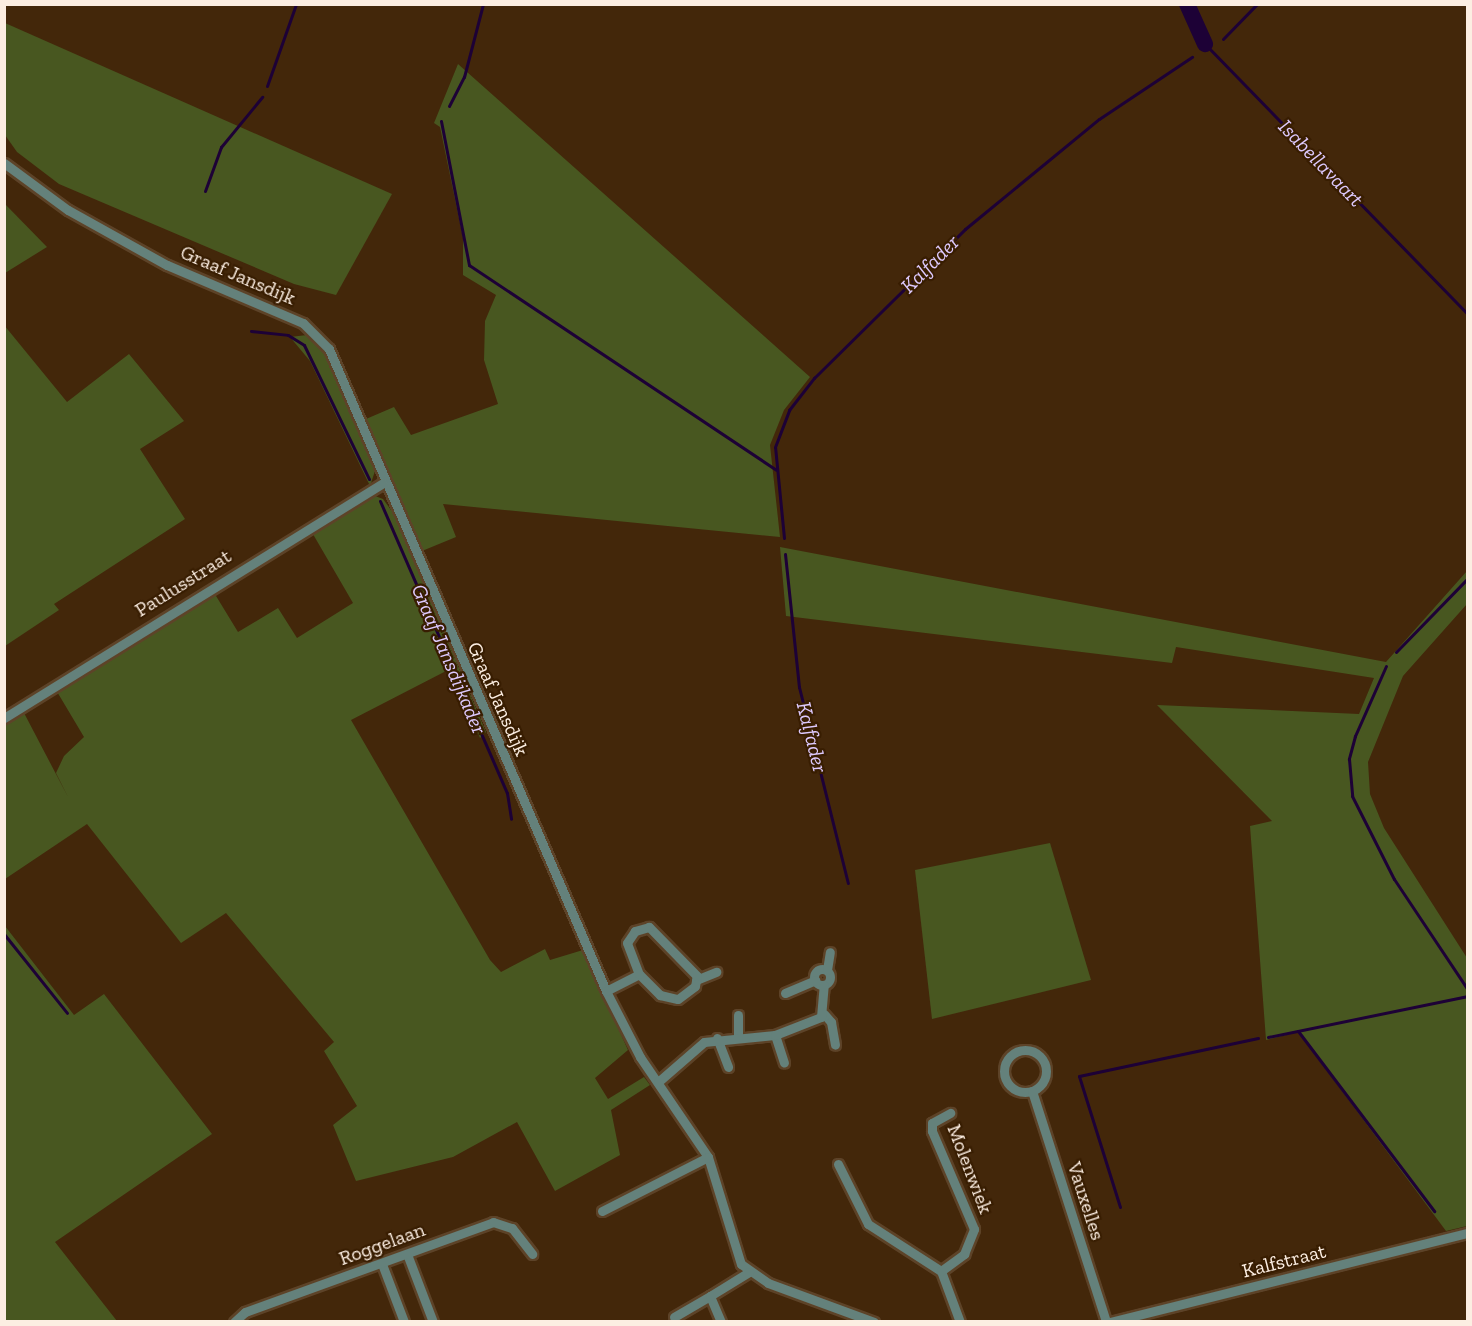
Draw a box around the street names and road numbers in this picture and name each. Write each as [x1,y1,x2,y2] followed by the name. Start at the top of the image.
[177,240,299,310] street label: Graaf Jansdijk
[130,544,236,622] street label: Paulusstraat
[462,638,534,760] street label: Graaf Jansdijk
[942,1121,998,1217] street label: Molenwiek
[1062,1159,1110,1243] street label: Vauxelles
[336,1217,428,1271] street label: Roggelaan
[1240,1239,1328,1283] street label: Kalfstraat

